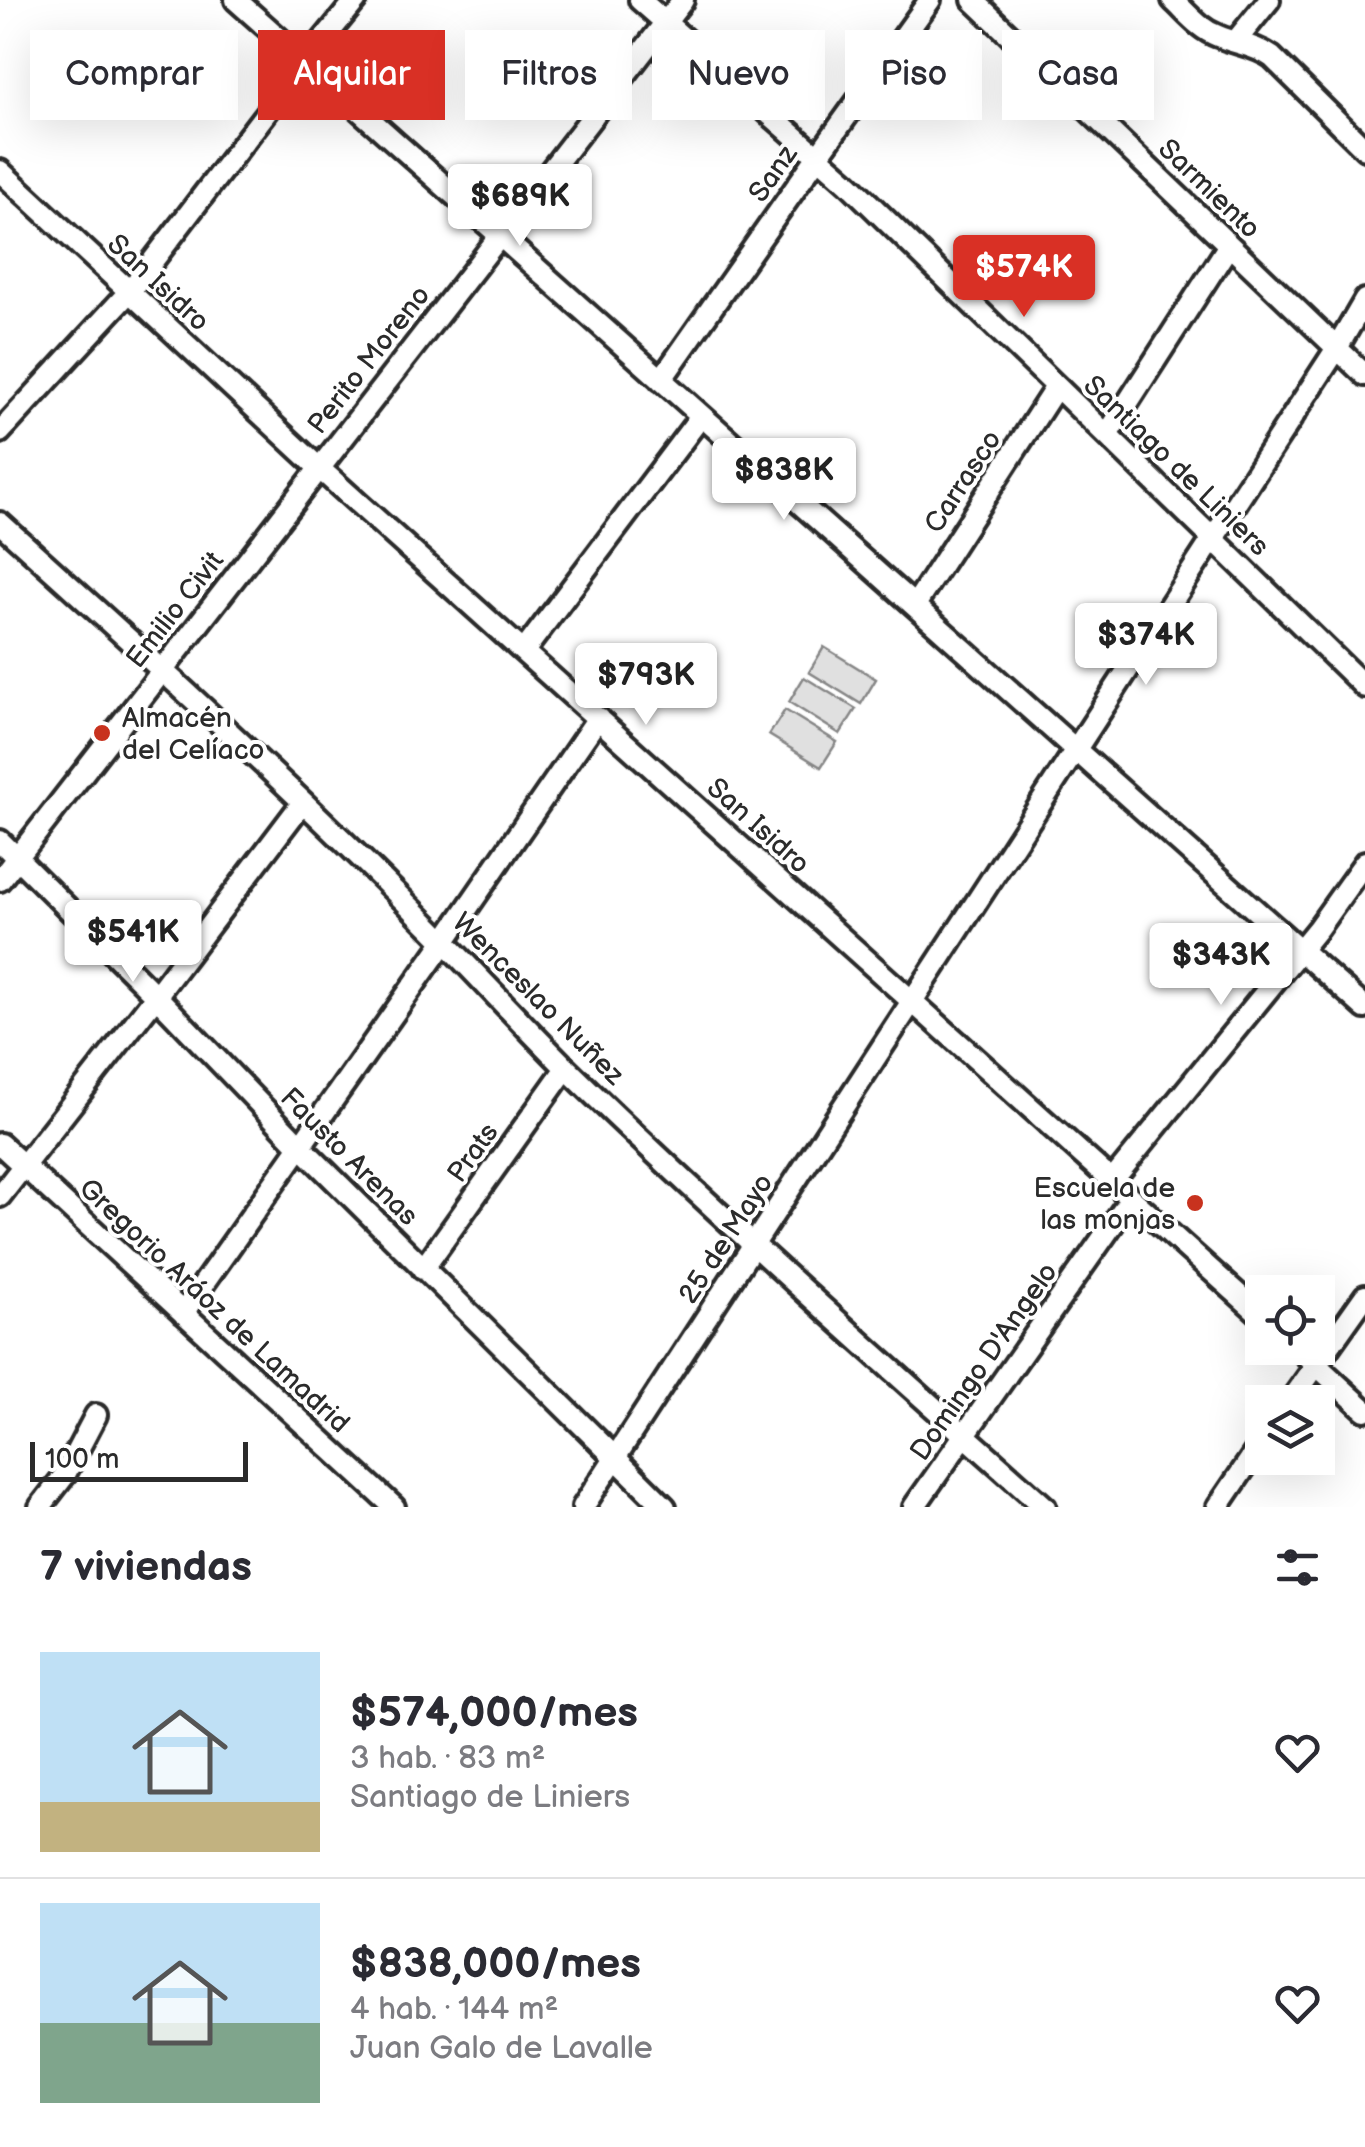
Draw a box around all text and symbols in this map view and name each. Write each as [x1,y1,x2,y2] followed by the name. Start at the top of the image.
[30,30,238,120] chip: Comprar
[258,30,445,120] chip: Alquilar
[465,30,632,120] chip: Filtros
[652,30,825,120] chip: Nuevo
[845,30,982,120] chip: Piso
[1002,30,1154,120] chip: Casa
[1151,133,1267,246] street label: Sarmiento
[742,139,805,209] street label: Sanz
[450,164,590,249] pin: $689K
[470,177,570,216] text: $689K
[100,228,216,338] street label: San Isidro
[954,235,1094,320] pin: $574K
[975,248,1073,287] text: $574K
[301,279,437,441] street label: Perito Moreno
[1076,369,1276,563] street label: Santiago de Liniers
[918,424,1009,539] street label: Carrasco
[714,438,854,523] pin: $838K
[734,451,834,490] text: $838K
[120,545,231,675] street label: Emilio Civit
[1076,603,1216,688] pin: $374K
[1097,616,1195,655] text: $374K
[576,643,716,728] pin: $793K
[597,656,695,695] text: $793K
[122,702,265,767] place label: Almacén del Celíaco
[91,722,113,744] marker: Almacén del Celíaco
[700,771,816,881] street label: San Isidro
[63,900,203,985] pin: $541K
[445,906,631,1092] street label: Wenceslao Nuñez
[87,913,180,952] text: $541K
[1151,923,1291,1008] pin: $343K
[1171,936,1271,975] text: $343K
[273,1081,425,1233] street label: Fausto Arenas
[441,1117,506,1189] street label: Prats
[672,1168,780,1310] street label: 25 de Mayo
[72,1172,356,1440] street label: Gregorio Aráoz de Lamadrid
[1033,1172,1175,1237] place label: Escuela de las monjas
[1184,1192,1206,1214] marker: Escuela de las monjas
[904,1257,1065,1467] street label: Domingo D'Angelo
[1245,1275,1335,1475] map controls
[1245,1275,1335,1365] button: locate
[1245,1385,1335,1475] button: layers
[30,1437,248,1482] scale bar
[45,1443,119,1476] text: 100 m
[1270,1540,1325,1595] icon: filters
[40,1542,252,1593] text: 7 viviendas
[350,1688,638,1739] text: $574,000/mes
[120,1692,240,1812] icon: home
[1270,1725,1325,1780] icon: heart
[350,1739,545,1778] text: 3 hab. · 83 m²
[350,1778,630,1817] text: Santiago de Liniers
[350,1939,641,1990] text: $838,000/mes
[120,1943,240,2063] icon: home
[1270,1976,1325,2031] icon: heart
[350,1990,558,2029] text: 4 hab. · 144 m²
[350,2029,653,2068] text: Juan Galo de Lavalle

